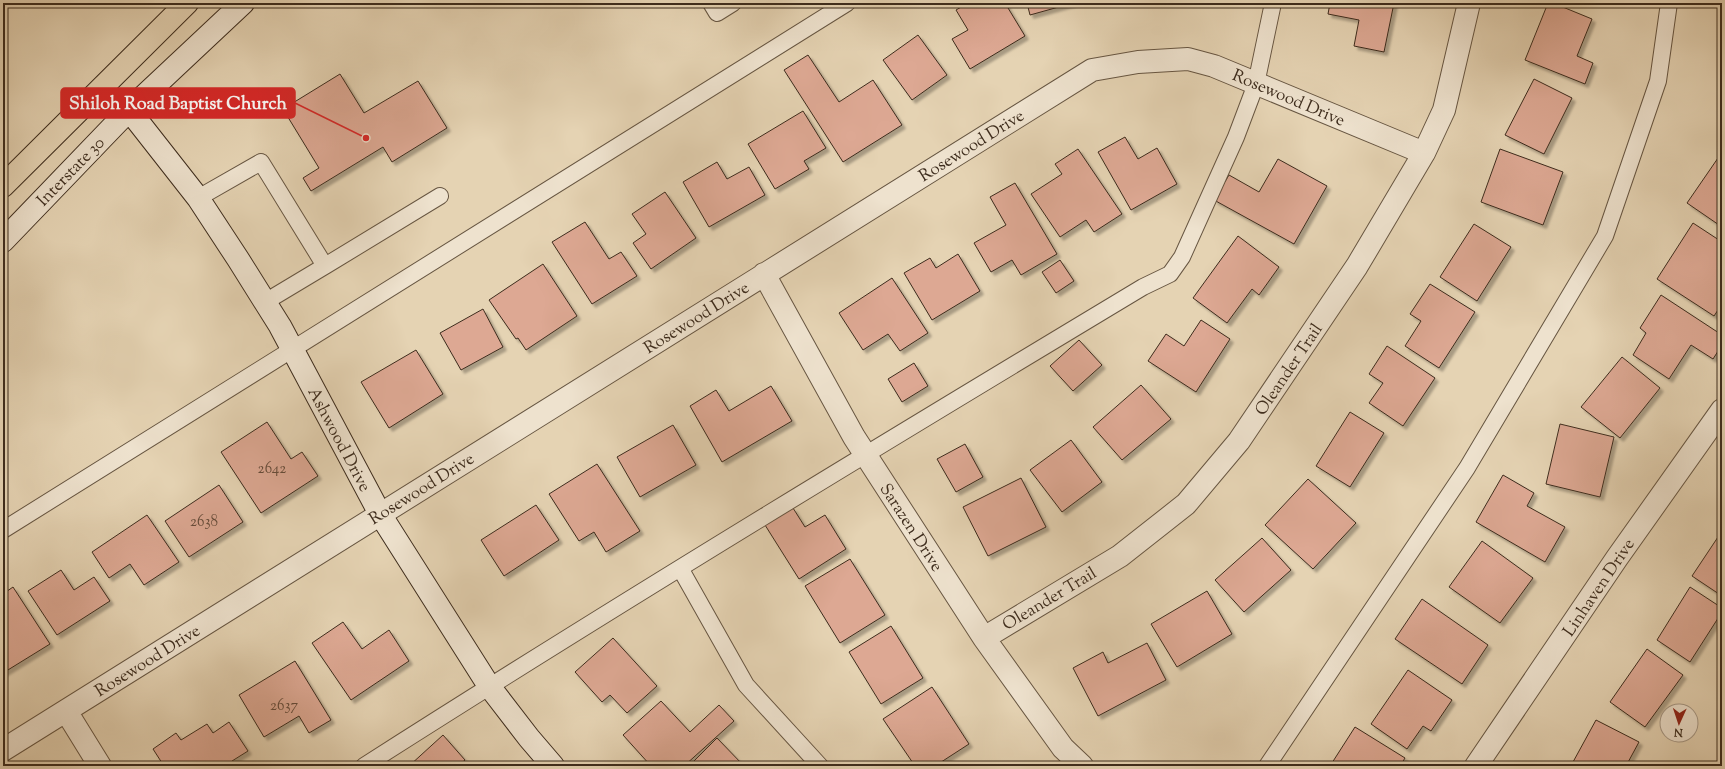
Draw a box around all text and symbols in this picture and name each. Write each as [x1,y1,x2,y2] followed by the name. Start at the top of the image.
[1228,64,1348,133] street label: Rosewood Drive
[61,88,295,118] callout: Shiloh Road Baptist Church
[69,92,287,118] text: Shiloh Road Baptist Church
[915,105,1029,189] street label: Rosewood Drive
[32,132,111,213] street label: Interstate 30
[640,277,754,361] street label: Rosewood Drive
[1250,319,1329,421] street label: Oleander Trail
[301,383,376,497] street label: Ashwood Drive
[365,448,479,532] street label: Rosewood Drive
[258,459,286,480] house number: 2642
[873,479,948,577] street label: Sarazen Drive
[190,512,218,533] house number: 2638
[1558,534,1641,642] street label: Linhaven Drive
[998,562,1102,637] street label: Oleander Trail
[91,620,205,704] street label: Rosewood Drive
[270,696,299,717] house number: 2637
[1659,703,1699,743] north arrow
[1674,724,1684,740] text: N

